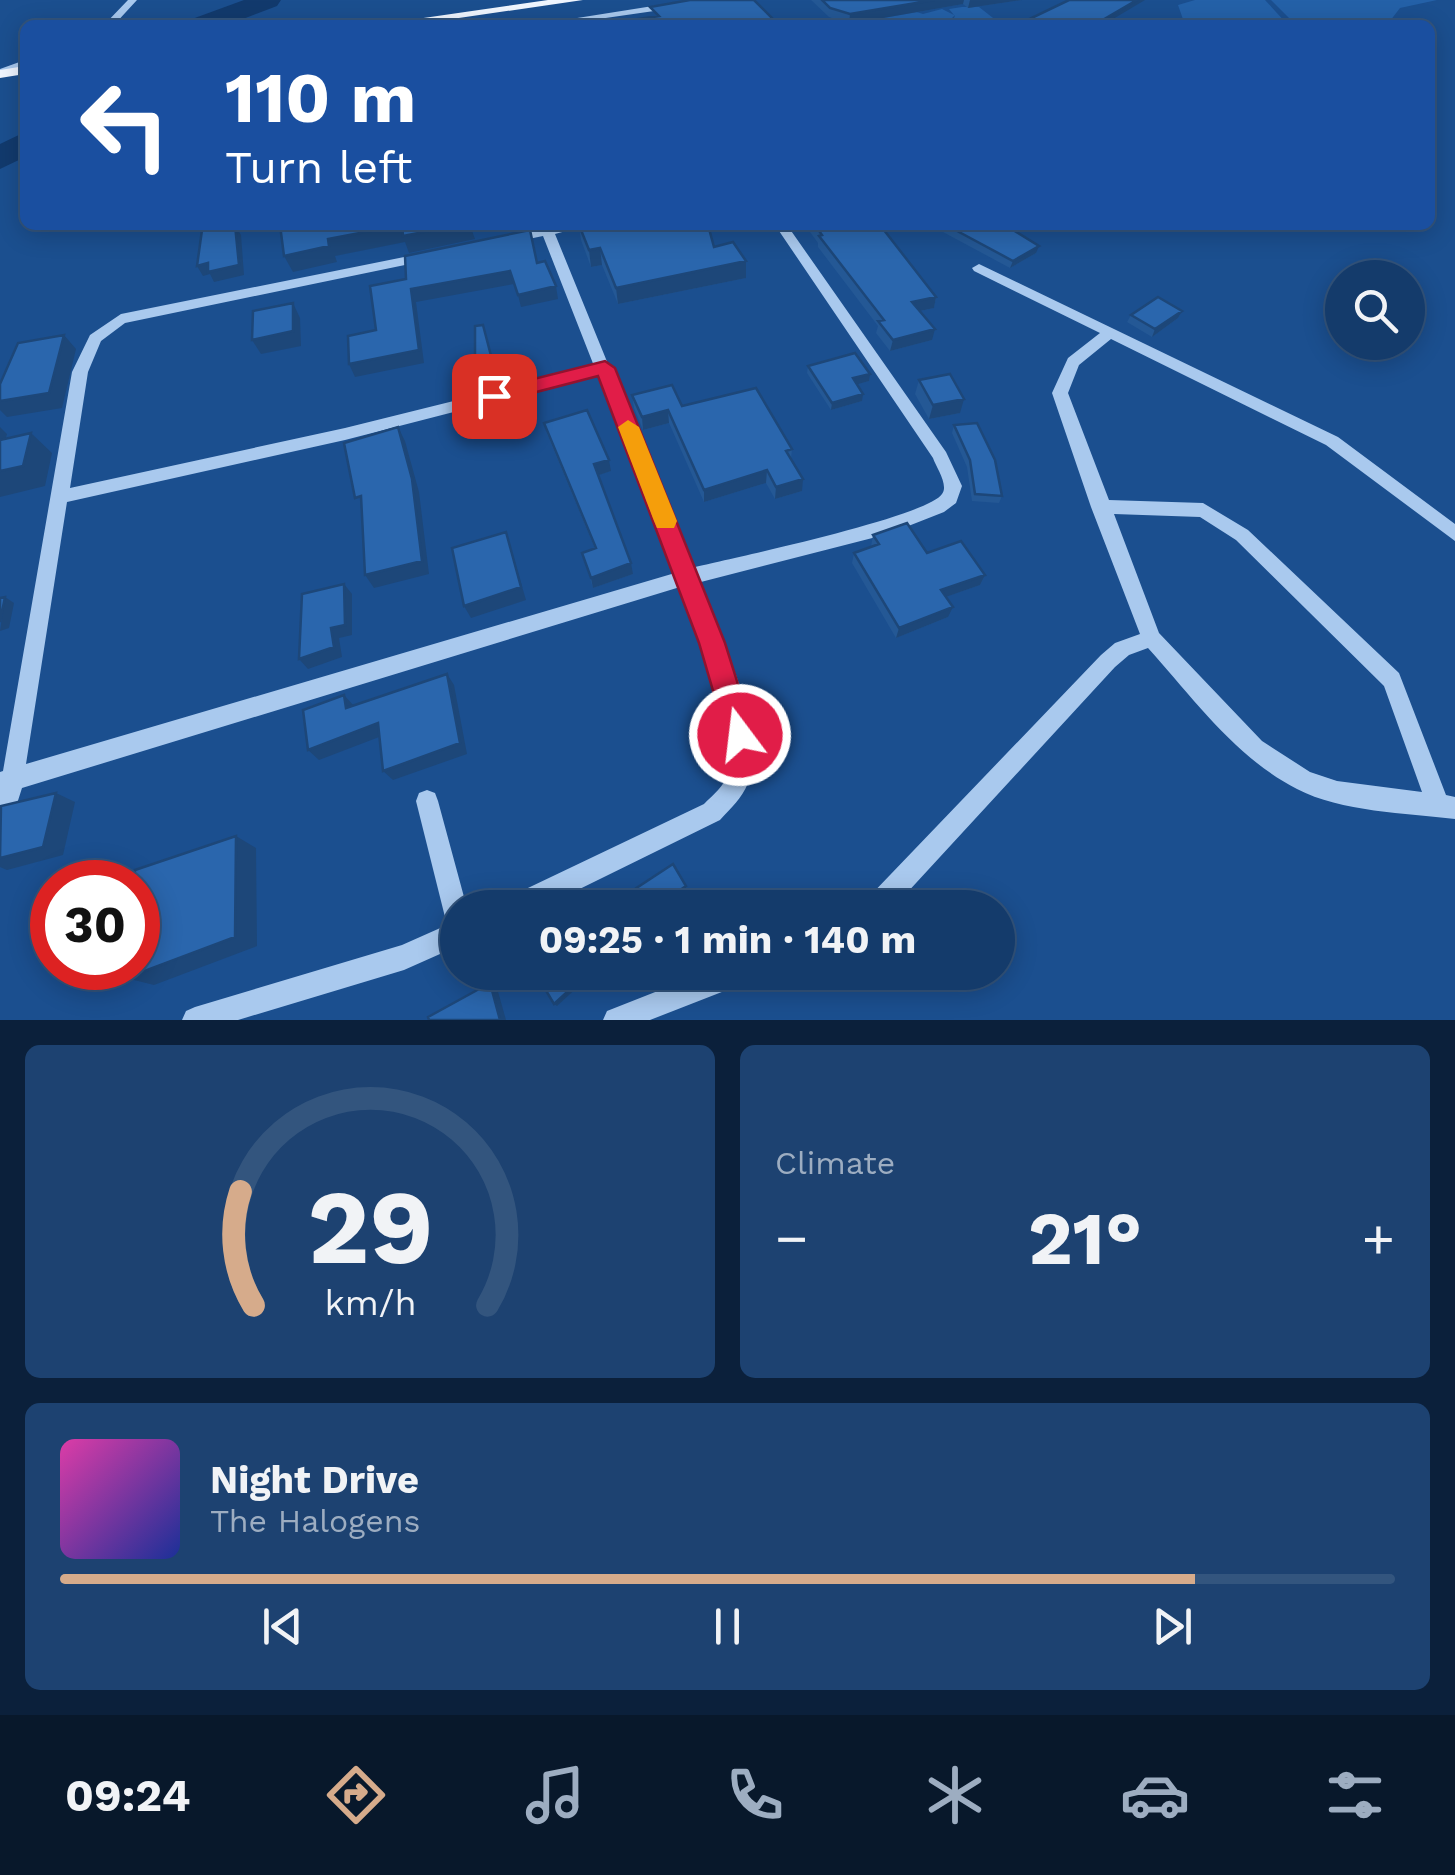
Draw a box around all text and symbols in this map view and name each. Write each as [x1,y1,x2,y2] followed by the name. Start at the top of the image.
[225,57,416,139] text: 110 m
[60,60,190,190] icon: left
[225,141,412,194] text: Turn left
[1325,260,1425,360] map controls
[1325,260,1425,360] button: search
[452,354,537,439] pin
[467,369,522,424] icon: arrive
[688,683,792,787] position arrow
[30,860,160,990] speed limit sign: 30
[539,918,916,962] text: 09:25 · 1 min · 140 m
[775,1144,895,1182] text: Climate
[307,1166,433,1288] text: 29
[1028,1194,1142,1282] text: 21°
[775,1206,808,1270] text: −
[1362,1206,1395,1270] text: +
[324,1282,416,1324] text: km/h
[210,1458,419,1502] text: Night Drive
[210,1502,420,1540] text: The Halogens
[255,1599,310,1654] icon: previous
[700,1599,755,1654] icon: pause
[1145,1599,1200,1654] icon: next
[321,1760,391,1830] icon: directions
[520,1760,590,1830] icon: music
[720,1760,790,1830] icon: phone
[920,1760,990,1830] icon: climate
[1120,1760,1190,1830] icon: car
[1320,1760,1390,1830] icon: filters
[65,1769,191,1822] text: 09:24

